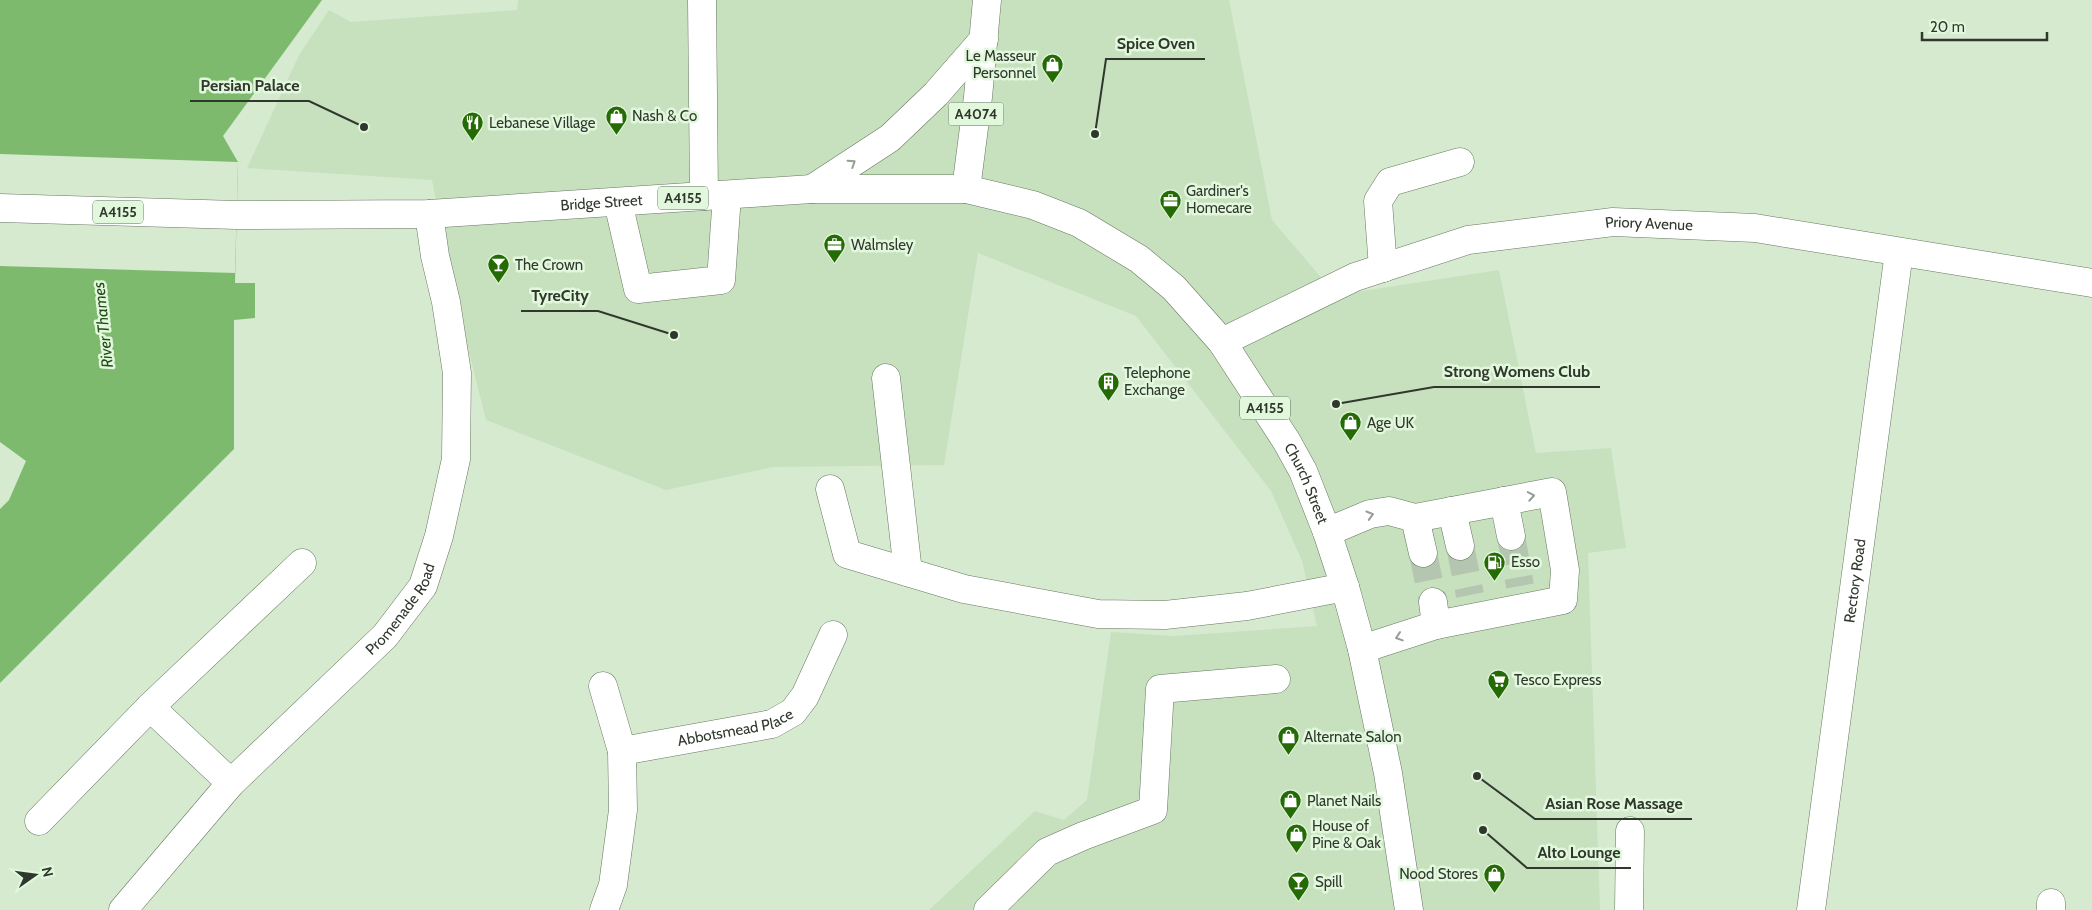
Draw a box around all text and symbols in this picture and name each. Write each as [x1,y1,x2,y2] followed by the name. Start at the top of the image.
[1922,10,2047,42] scale bar
[1930,18,1965,36] text: 20 m
[1106,28,1205,59] callout: Spice Oven
[1117,34,1195,53] text: Spice Oven
[966,47,1036,82] place label: Le Masseur Personnel
[1040,53,1064,84] shop icon: Le Masseur Personnel
[190,70,309,101] callout: Persian Palace
[201,76,299,95] text: Persian Palace
[948,102,1004,126] road number: A4074
[604,104,628,135] shop icon: Nash & Co
[632,107,697,125] place label: Nash & Co
[461,111,485,142] restaurant icon: Lebanese Village
[489,114,596,132] place label: Lebanese Village
[847,159,856,169] one-way arrow
[1186,182,1252,217] place label: Gardiner's Homecare
[658,187,708,210] road number: A4155
[1158,188,1182,219] office icon: Gardiner's Homecare
[560,191,643,214] street label: Bridge Street
[93,200,143,223] road number: A4155
[1604,213,1694,234] street label: Priory Avenue
[823,233,847,264] office icon: Walmsley
[851,236,914,254] place label: Walmsley
[487,253,511,284] bar icon: The Crown
[515,256,583,274] place label: The Crown
[521,280,598,311] callout: TyreCity
[89,281,117,369] water label: River Thames
[531,286,589,305] text: TyreCity
[1434,356,1600,387] callout: Strong Womens Club
[1444,362,1590,381] text: Strong Womens Club
[1124,364,1191,399] place label: Telephone Exchange
[1096,370,1120,401] building icon: Telephone Exchange
[1240,396,1290,419] road number: A4155
[1339,411,1363,442] shop icon: Age UK
[1367,414,1415,432] place label: Age UK
[1280,440,1332,527] street label: Church Street
[1527,492,1536,502] one-way arrow
[1366,511,1374,521] one-way arrow
[1840,538,1870,624] street label: Rectory Road
[1483,550,1507,581] fuel station icon: Esso
[1511,553,1540,571] place label: Esso
[362,561,439,659] street label: Promenade Road
[1396,631,1404,641] one-way arrow
[1486,668,1510,699] supermarket icon: Tesco Express
[1514,671,1601,689] place label: Tesco Express
[676,705,797,750] street label: Abbotsmead Place
[1276,725,1300,756] shop icon: Alternate Salon
[1304,728,1402,746] place label: Alternate Salon
[1535,788,1692,819] callout: Asian Rose Massage
[1279,789,1303,820] shop icon: Planet Nails
[1307,792,1381,810] place label: Planet Nails
[1545,794,1683,813] text: Asian Rose Massage
[1312,817,1381,852] place label: House of Pine & Oak
[1284,823,1308,854] shop icon: House of Pine & Oak
[1527,837,1631,868] callout: Alto Lounge
[1537,843,1621,862] text: Alto Lounge
[10,850,60,900] north arrow
[1482,862,1506,893] shop icon: Nood Stores
[38,865,58,879] text: N
[1399,865,1478,883] place label: Nood Stores
[1287,870,1311,901] bar icon: Spill
[1315,873,1343,891] place label: Spill

